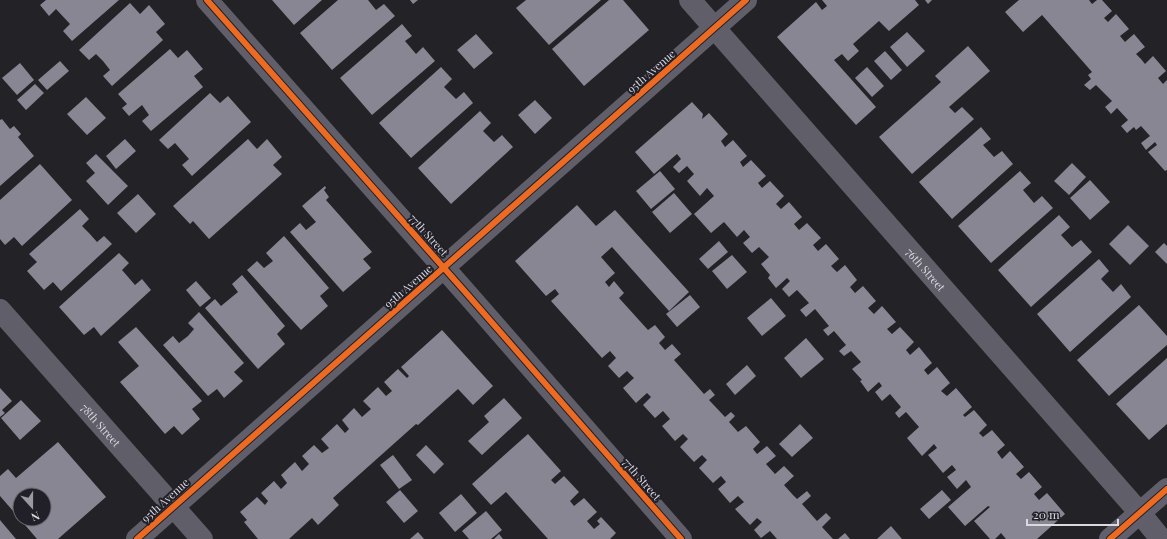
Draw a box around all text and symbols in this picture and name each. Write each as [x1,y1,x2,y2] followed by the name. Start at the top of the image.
[624,46,679,96] street label: 95th Avenue
[406,211,452,259] street label: 77th Street
[903,244,949,294] street label: 76th Street
[381,261,436,311] street label: 95th Avenue
[78,400,124,450] street label: 78th Street
[619,455,665,503] street label: 77th Street
[138,474,192,525] street label: 95th Avenue
[12,487,52,527] north arrow
[1027,501,1118,527] scale bar
[1033,506,1060,522] text: 20 m
[29,508,42,525] text: N

